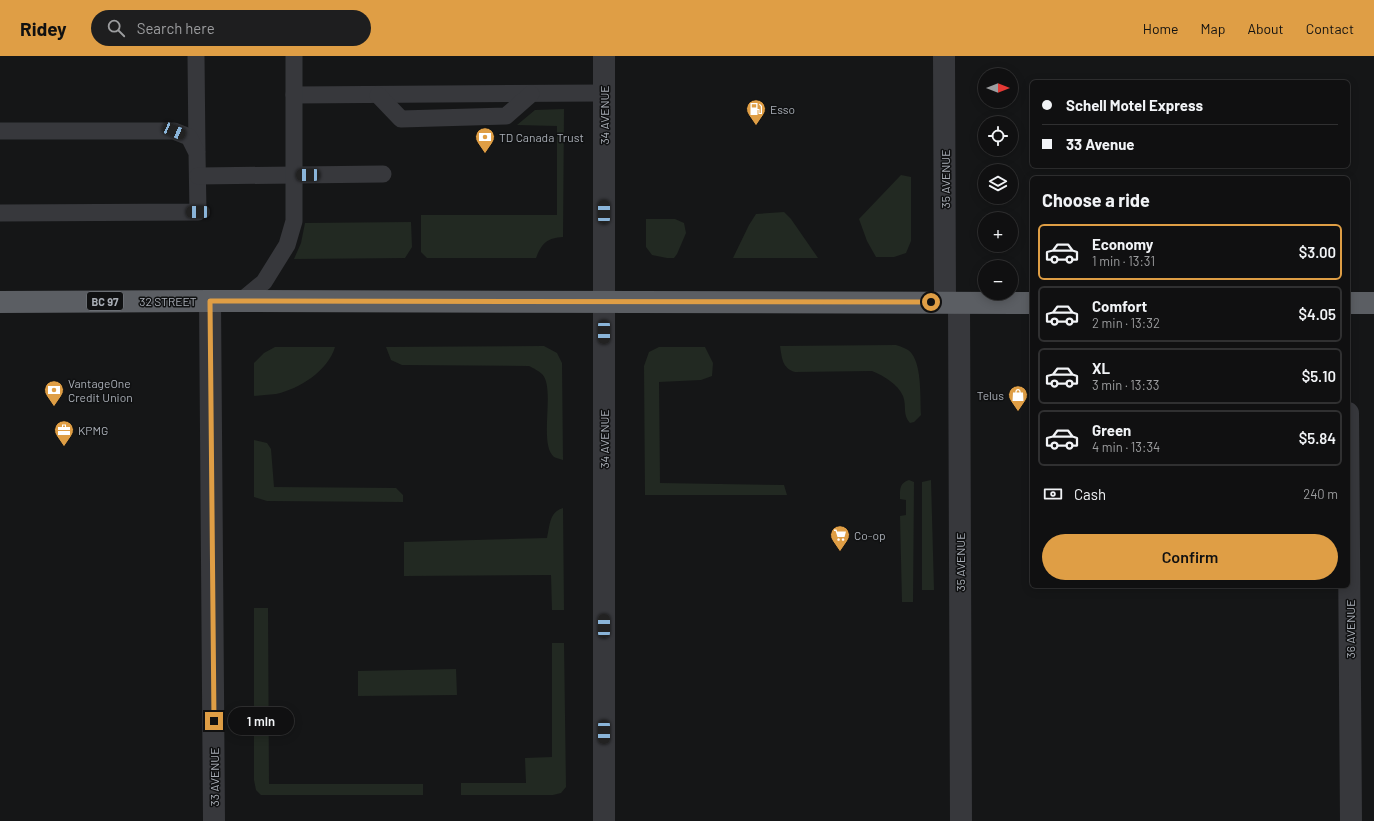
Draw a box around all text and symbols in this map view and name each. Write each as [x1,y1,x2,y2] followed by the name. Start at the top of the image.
[91,10,371,46] search box
[20,17,67,40] text: Ridey
[105,17,127,39] icon: search
[137,19,215,37] text: Search here
[1143,20,1179,37] text: Home
[1201,20,1225,37] text: Map
[1247,20,1284,37] text: About
[1306,20,1354,37] text: Contact
[978,68,1018,108] north arrow
[978,68,1018,300] map controls
[597,85,611,145] street label: 34 AVENUE
[1066,96,1203,114] text: Schell Motel Express
[745,98,767,126] fuel station icon: Esso
[770,102,795,116] place label: Esso
[978,116,1018,156] button: locate
[161,121,187,141] car
[474,126,496,154] bank icon: TD Canada Trust
[499,130,584,144] place label: TD Canada Trust
[1066,135,1135,153] text: 33 Avenue
[938,150,952,208] street label: 35 AVENUE
[978,164,1018,204] button: layers
[296,169,320,181] car
[1042,189,1150,211] text: Choose a ride
[598,200,610,224] car
[186,206,210,218] car
[978,212,1018,252] button: +
[1044,234,1080,270] icon: car
[1092,235,1153,253] text: Economy
[1299,243,1336,261] text: $3.00
[1092,253,1155,269] text: 1 min · 13:31
[978,260,1018,300] button: −
[87,292,123,310] road number: BC 97
[922,293,940,311] route start
[139,294,197,308] street label: 32 STREET
[1044,296,1080,332] icon: car
[1092,297,1147,315] text: Comfort
[1299,305,1336,323] text: $4.05
[1092,315,1160,331] text: 2 min · 13:32
[598,320,610,344] car
[1044,358,1080,394] icon: car
[1092,359,1110,377] text: XL
[1302,367,1336,385] text: $5.10
[68,376,133,404] place label: VantageOne Credit Union
[1092,377,1159,393] text: 3 min · 13:33
[43,379,65,407] bank icon: VantageOne Credit Union
[1007,384,1029,412] shop icon: Telus
[977,388,1004,402] place label: Telus
[597,409,611,469] street label: 34 AVENUE
[53,419,75,447] office icon: KPMG
[1044,420,1080,456] icon: car
[1092,421,1131,439] text: Green
[78,423,108,437] place label: KPMG
[1299,429,1336,447] text: $5.84
[1092,439,1160,455] text: 4 min · 13:34
[1042,483,1064,505] icon: cash
[1074,485,1106,503] text: Cash
[1303,486,1338,502] text: 240 m
[829,524,851,552] supermarket icon: Co-op
[854,528,886,542] place label: Co-op
[953,533,967,591] street label: 35 AVENUE
[1042,534,1338,580] button: Confirm
[1343,600,1357,658] street label: 36 AVENUE
[598,614,610,638] car
[228,707,294,735] callout: 1 min
[205,712,223,730] route end
[247,713,275,729] text: 1 min
[598,720,610,744] car
[207,748,221,806] street label: 33 AVENUE

